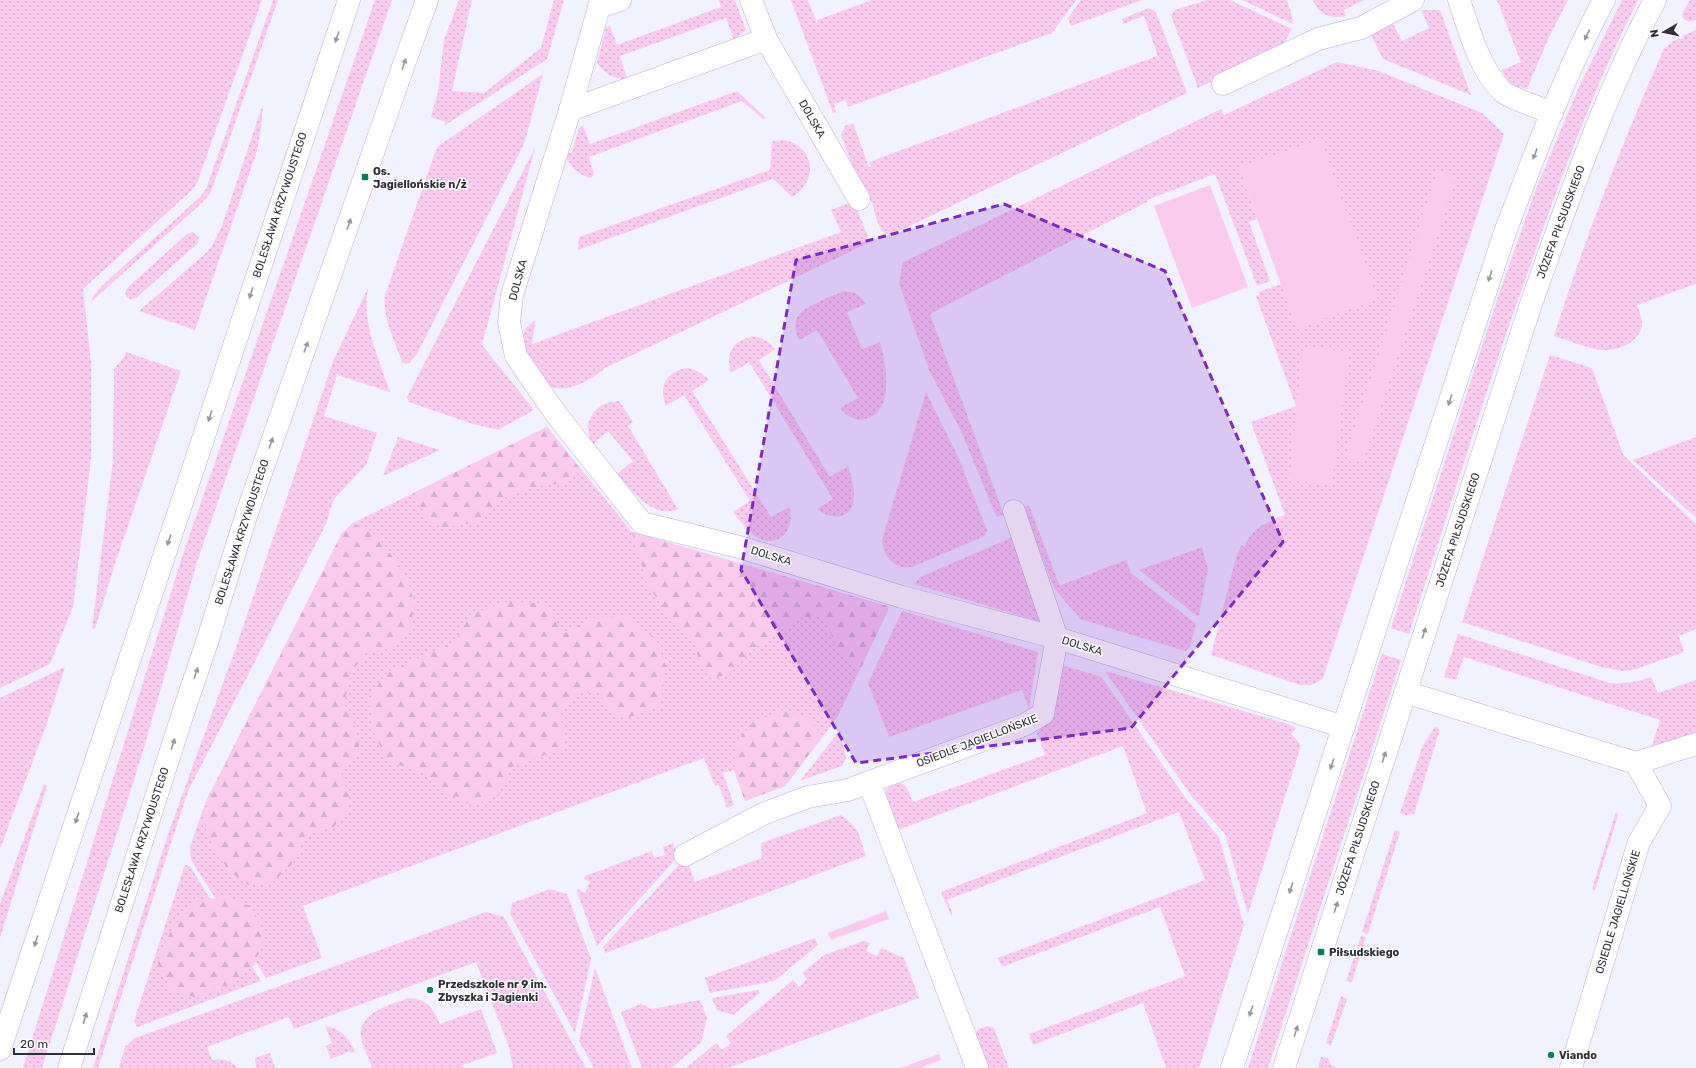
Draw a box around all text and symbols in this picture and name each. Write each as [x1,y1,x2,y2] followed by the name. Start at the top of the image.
[1644,12,1684,52] north arrow
[1648,28,1662,38] text: N
[1584,29,1590,41] one-way arrow
[333,31,339,43] one-way arrow
[401,57,407,69] one-way arrow
[796,98,828,141] street label: DOLSKA
[250,131,310,279] street label: BOLESŁAWA KRZYWOUSTEGO
[1531,148,1537,160] one-way arrow
[1534,163,1588,281] street label: JÓZEFA PIŁSUDSKIEGO
[373,165,467,191] place label: Os. Jagiellońskie n/ż
[360,172,370,182] marker: Os. Jagiellońskie n/ż
[346,218,352,230] one-way arrow
[506,257,530,302] street label: DOLSKA
[1487,270,1493,282] one-way arrow
[248,287,254,299] one-way arrow
[303,340,309,352] one-way arrow
[1447,394,1453,406] one-way arrow
[207,411,213,423] one-way arrow
[269,437,275,449] one-way arrow
[212,458,272,606] street label: BOLESŁAWA KRZYWOUSTEGO
[1433,471,1483,589] street label: JÓZEFA PIŁSUDSKIEGO
[166,534,172,546] one-way arrow
[749,544,794,569] street label: DOLSKA
[1422,627,1428,639] one-way arrow
[1060,634,1105,659] street label: DOLSKA
[194,667,200,679] one-way arrow
[915,712,1040,770] street label: OSIEDLE JAGIELLOŃSKIE
[170,738,176,750] one-way arrow
[1381,750,1387,762] one-way arrow
[1329,758,1335,770] one-way arrow
[112,766,172,914] street label: BOLESŁAWA KRZYWOUSTEGO
[1333,779,1383,897] street label: JÓZEFA PIŁSUDSKIEGO
[74,812,80,824] one-way arrow
[1593,848,1643,975] street label: OSIEDLE JAGIELLOŃSKIE
[1288,882,1294,894] one-way arrow
[1333,901,1339,913] one-way arrow
[33,935,39,947] one-way arrow
[1329,946,1400,959] place label: Piłsudskiego
[1316,947,1326,957] marker: Piłsudskiego
[438,978,547,1004] place label: Przedszkole nr 9 im. Zbyszka i Jagienki
[425,985,435,995] marker: Przedszkole nr 9 im. Zbyszka i Jagienki
[1248,1005,1254,1017] one-way arrow
[82,1011,88,1023] one-way arrow
[1293,1025,1299,1037] one-way arrow
[14,1030,94,1056] scale bar
[20,1037,48,1051] text: 20 m
[1559,1049,1597,1062] place label: Viando
[1546,1050,1556,1060] marker: Viando

